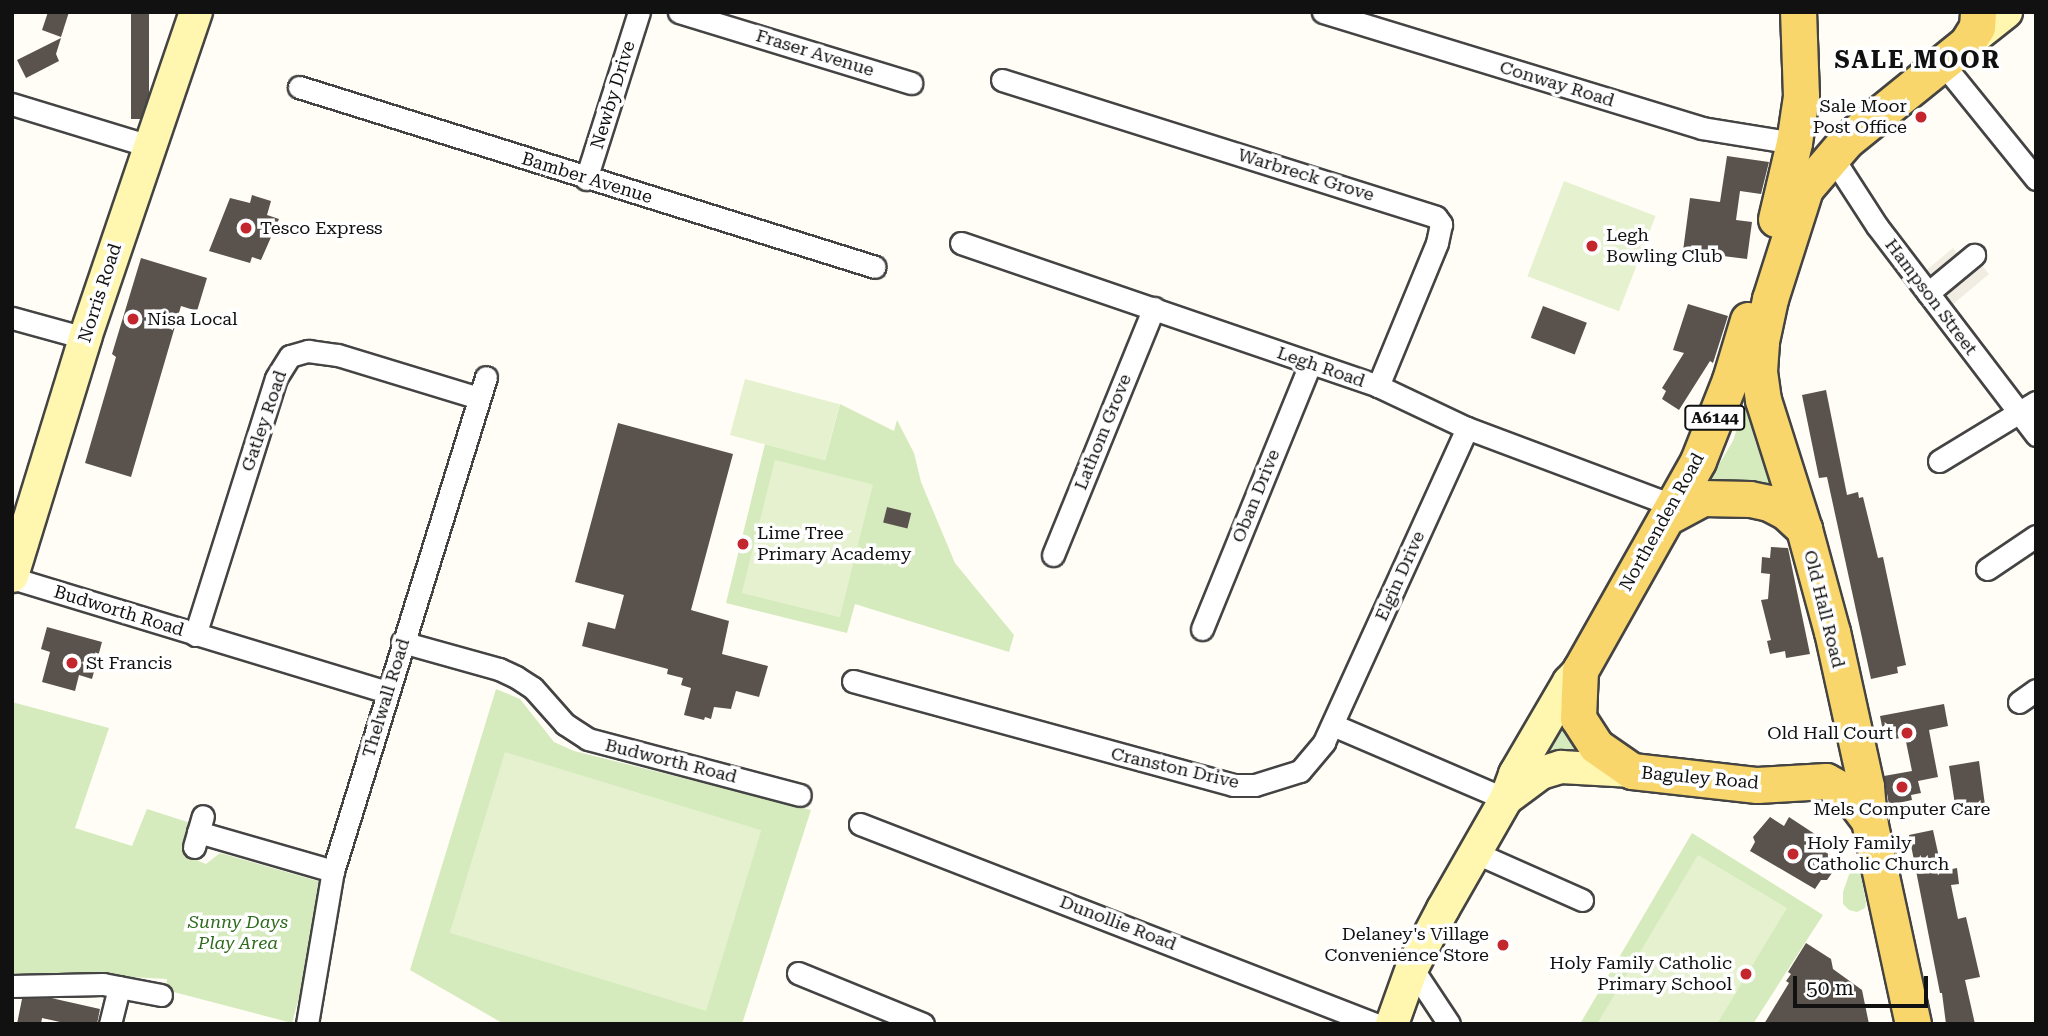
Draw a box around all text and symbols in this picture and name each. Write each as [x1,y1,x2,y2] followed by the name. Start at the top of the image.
[753,25,877,81] street label: Fraser Avenue
[586,38,640,152] street label: Newby Drive
[1836,47,2000,75] district label: SALE MOOR
[1497,56,1617,112] street label: Conway Road
[1813,96,1907,138] place label: Sale Moor Post Office
[1913,109,1929,125] marker: Sale Moor Post Office
[1235,144,1377,206] street label: Warbreck Grove
[519,148,655,208] street label: Bamber Avenue
[260,217,383,239] place label: Tesco Express
[238,220,254,236] marker: Tesco Express
[1606,225,1723,268] place label: Legh Bowling Club
[1880,235,1982,359] street label: Hampson Street
[1584,238,1600,254] marker: Legh Bowling Club
[74,241,126,345] street label: Norris Road
[147,308,238,330] place label: Nisa Local
[125,311,141,327] marker: Nisa Local
[1274,342,1368,392] street label: Legh Road
[237,368,291,474] street label: Gatley Road
[1070,371,1136,493] street label: Lathom Grove
[1684,406,1746,430] road number: A6144
[1228,446,1284,546] street label: Oban Drive
[1615,449,1709,595] street label: Northenden Road
[757,523,911,566] place label: Lime Tree Primary Academy
[1371,528,1429,624] street label: Elgin Drive
[735,536,751,552] marker: Lime Tree Primary Academy
[1799,548,1849,670] street label: Old Hall Road
[51,581,187,641] street label: Budworth Road
[358,636,414,760] street label: Thelwall Road
[86,652,172,674] place label: St Francis
[64,655,80,671] marker: St Francis
[1767,722,1893,744] place label: Old Hall Court
[1899,725,1915,741] marker: Old Hall Court
[603,734,739,788] street label: Budworth Road
[1109,743,1241,793] street label: Cranston Drive
[1640,762,1760,794] street label: Baguley Road
[1894,779,1910,795] marker: Mels Computer Care
[1814,798,1990,820] place label: Mels Computer Care
[1807,833,1949,876] place label: Holy Family Catholic Church
[1785,846,1801,862] marker: Holy Family Catholic Church
[1057,891,1179,955] street label: Dunollie Road
[188,912,288,954] park label: Sunny Days Play Area
[1324,924,1489,967] place label: Delaney's Village Convenience Store
[1495,937,1511,953] marker: Delaney's Village Convenience Store
[1550,953,1732,996] place label: Holy Family Catholic Primary School
[1796,962,1931,1006] scale bar
[1738,966,1754,982] marker: Holy Family Catholic Primary School
[1806,976,1854,1000] text: 50 m

